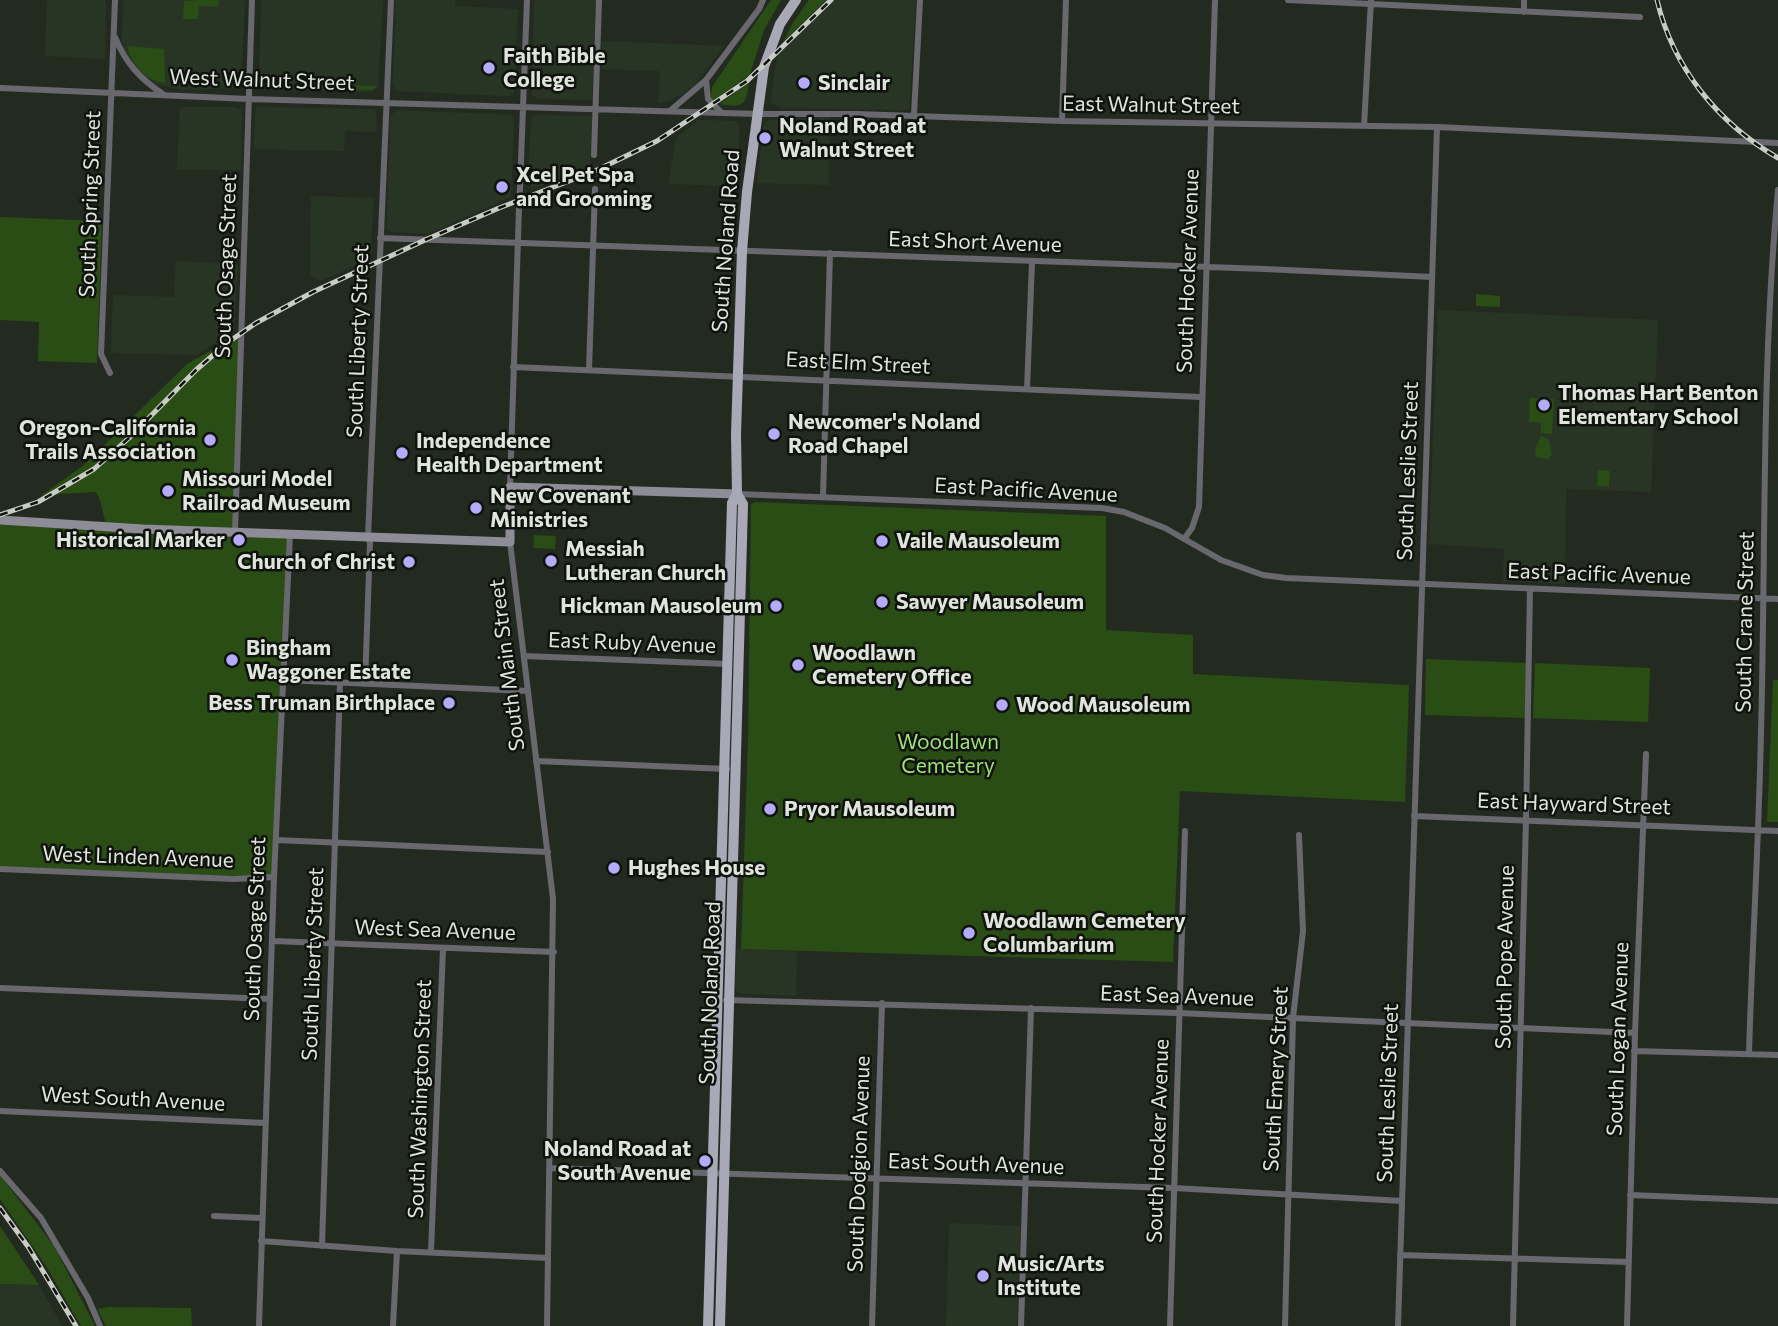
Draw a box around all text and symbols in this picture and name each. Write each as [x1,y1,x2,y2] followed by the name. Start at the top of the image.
[503,43,606,93] place label: Faith Bible College
[481,60,497,76] marker: Faith Bible College
[169,64,355,96] street label: West Walnut Street
[818,70,890,96] place label: Sinclair
[796,75,812,91] marker: Sinclair
[1062,91,1240,119] street label: East Walnut Street
[74,110,106,298] street label: South Spring Street
[779,113,926,163] place label: Noland Road at Walnut Street
[757,130,773,146] marker: Noland Road at Walnut Street
[707,149,745,333] street label: South Noland Road
[516,162,652,212] place label: Xcel Pet Spa and Grooming
[1172,168,1204,374] street label: South Hocker Avenue
[210,173,242,359] street label: South Osage Street
[494,179,510,195] marker: Xcel Pet Spa and Grooming
[888,226,1062,258] street label: East Short Avenue
[342,244,374,438] street label: South Liberty Street
[785,347,931,379] street label: East Elm Street
[1558,380,1758,430] place label: Thomas Hart Benton Elementary School
[1392,381,1424,561] street label: South Leslie Street
[1536,397,1552,413] marker: Thomas Hart Benton Elementary School
[788,409,980,459] place label: Newcomer's Noland Road Chapel
[19,415,196,465] place label: Oregon-California Trails Association
[766,426,782,442] marker: Newcomer's Noland Road Chapel
[416,428,603,478] place label: Independence Health Department
[202,432,218,448] marker: Oregon-California Trails Association
[394,445,410,461] marker: Independence Health Department
[182,466,351,516] place label: Missouri Model Railroad Museum
[934,473,1118,507] street label: East Pacific Avenue
[160,483,176,499] marker: Missouri Model Railroad Museum
[490,483,631,533] place label: New Covenant Ministries
[468,500,484,516] marker: New Covenant Ministries
[56,527,225,553] place label: Historical Marker
[896,528,1060,554] place label: Vaile Mausoleum
[1731,531,1759,713] street label: South Crane Street
[231,532,247,548] marker: Historical Marker
[874,533,890,549] marker: Vaile Mausoleum
[565,536,726,586] place label: Messiah Lutheran Church
[237,549,395,575] place label: Church of Christ
[543,553,559,569] marker: Messiah Lutheran Church
[401,554,417,570] marker: Church of Christ
[1507,558,1691,590] street label: East Pacific Avenue
[484,578,530,752] street label: South Main Street
[896,589,1084,615] place label: Sawyer Mausoleum
[560,593,762,619] place label: Hickman Mausoleum
[874,594,890,610] marker: Sawyer Mausoleum
[768,598,784,614] marker: Hickman Mausoleum
[547,627,717,659] street label: East Ruby Avenue
[246,635,411,685] place label: Bingham Waggoner Estate
[812,640,972,690] place label: Woodlawn Cemetery Office
[224,652,240,668] marker: Bingham Waggoner Estate
[790,657,806,673] marker: Woodlawn Cemetery Office
[208,690,435,716] place label: Bess Truman Birthplace
[1016,692,1190,718] place label: Wood Mausoleum
[441,695,457,711] marker: Bess Truman Birthplace
[994,697,1010,713] marker: Wood Mausoleum
[897,729,999,779] park label: Woodlawn Cemetery
[1477,788,1671,820] street label: East Hayward Street
[784,796,955,822] place label: Pryor Mausoleum
[762,801,778,817] marker: Pryor Mausoleum
[239,836,271,1022] street label: South Osage Street
[42,841,234,873] street label: West Linden Avenue
[628,855,765,881] place label: Hughes House
[606,860,622,876] marker: Hughes House
[1491,865,1519,1049] street label: South Pope Avenue
[297,867,329,1061] street label: South Liberty Street
[694,901,726,1085] street label: South Noland Road
[983,908,1186,958] place label: Woodlawn Cemetery Columbarium
[354,915,516,945] street label: West Sea Avenue
[961,925,977,941] marker: Woodlawn Cemetery Columbarium
[1602,942,1634,1136] street label: South Logan Avenue
[403,979,437,1219] street label: South Washington Street
[1100,981,1254,1011] street label: East Sea Avenue
[1259,986,1293,1172] street label: South Emery Street
[1372,1003,1404,1183] street label: South Leslie Street
[1142,1038,1174,1244] street label: South Hocker Avenue
[843,1055,875,1273] street label: South Dodgion Avenue
[40,1082,226,1116] street label: West South Avenue
[544,1136,691,1186] place label: Noland Road at South Avenue
[887,1148,1065,1180] street label: East South Avenue
[697,1153,713,1169] marker: Noland Road at South Avenue
[997,1251,1105,1301] place label: Music/Arts Institute
[975,1268,991,1284] marker: Music/Arts Institute

